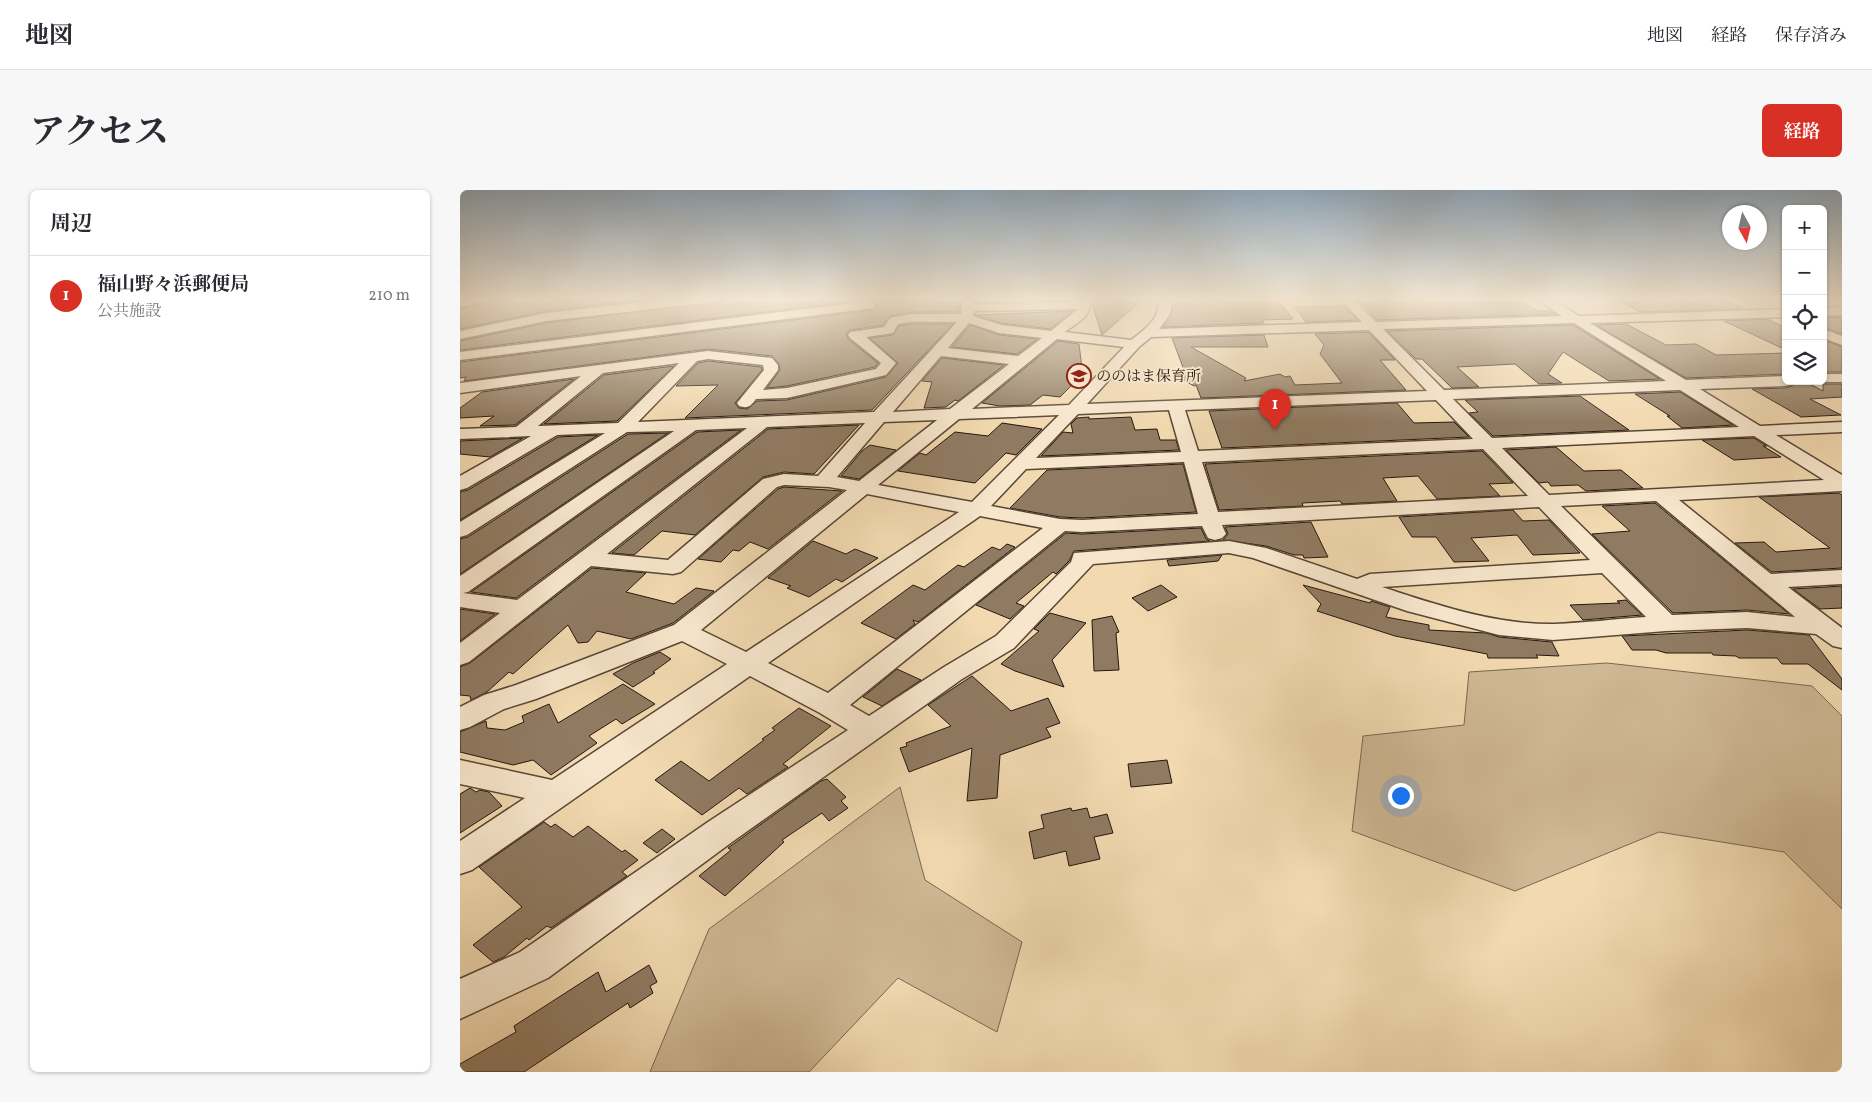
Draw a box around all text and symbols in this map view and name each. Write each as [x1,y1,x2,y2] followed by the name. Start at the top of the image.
[25,20,73,54] text: 地図
[1647,24,1683,49] text: 地図
[1711,24,1747,49] text: 経路
[1775,24,1847,49] text: 保存済み
[1762,104,1842,157] button: 経路
[30,110,169,158] text: アクセス
[1722,205,1767,250] north arrow
[1782,205,1827,385] map controls
[1782,205,1827,250] button: +
[50,210,92,239] text: 周辺
[1782,250,1827,295] button: −
[97,272,249,298] text: 福山野々浜郵便局
[63,285,69,307] text: 1
[368,285,410,307] text: 210 m
[1782,295,1827,340] button: locate
[97,301,161,323] text: 公共施設
[1782,340,1827,385] button: layers
[1066,363,1092,389] school or university icon: ののはま保育所
[1096,367,1201,388] place label: ののはま保育所
[1259,389,1291,430] pin: 1
[1388,783,1414,809] your location

